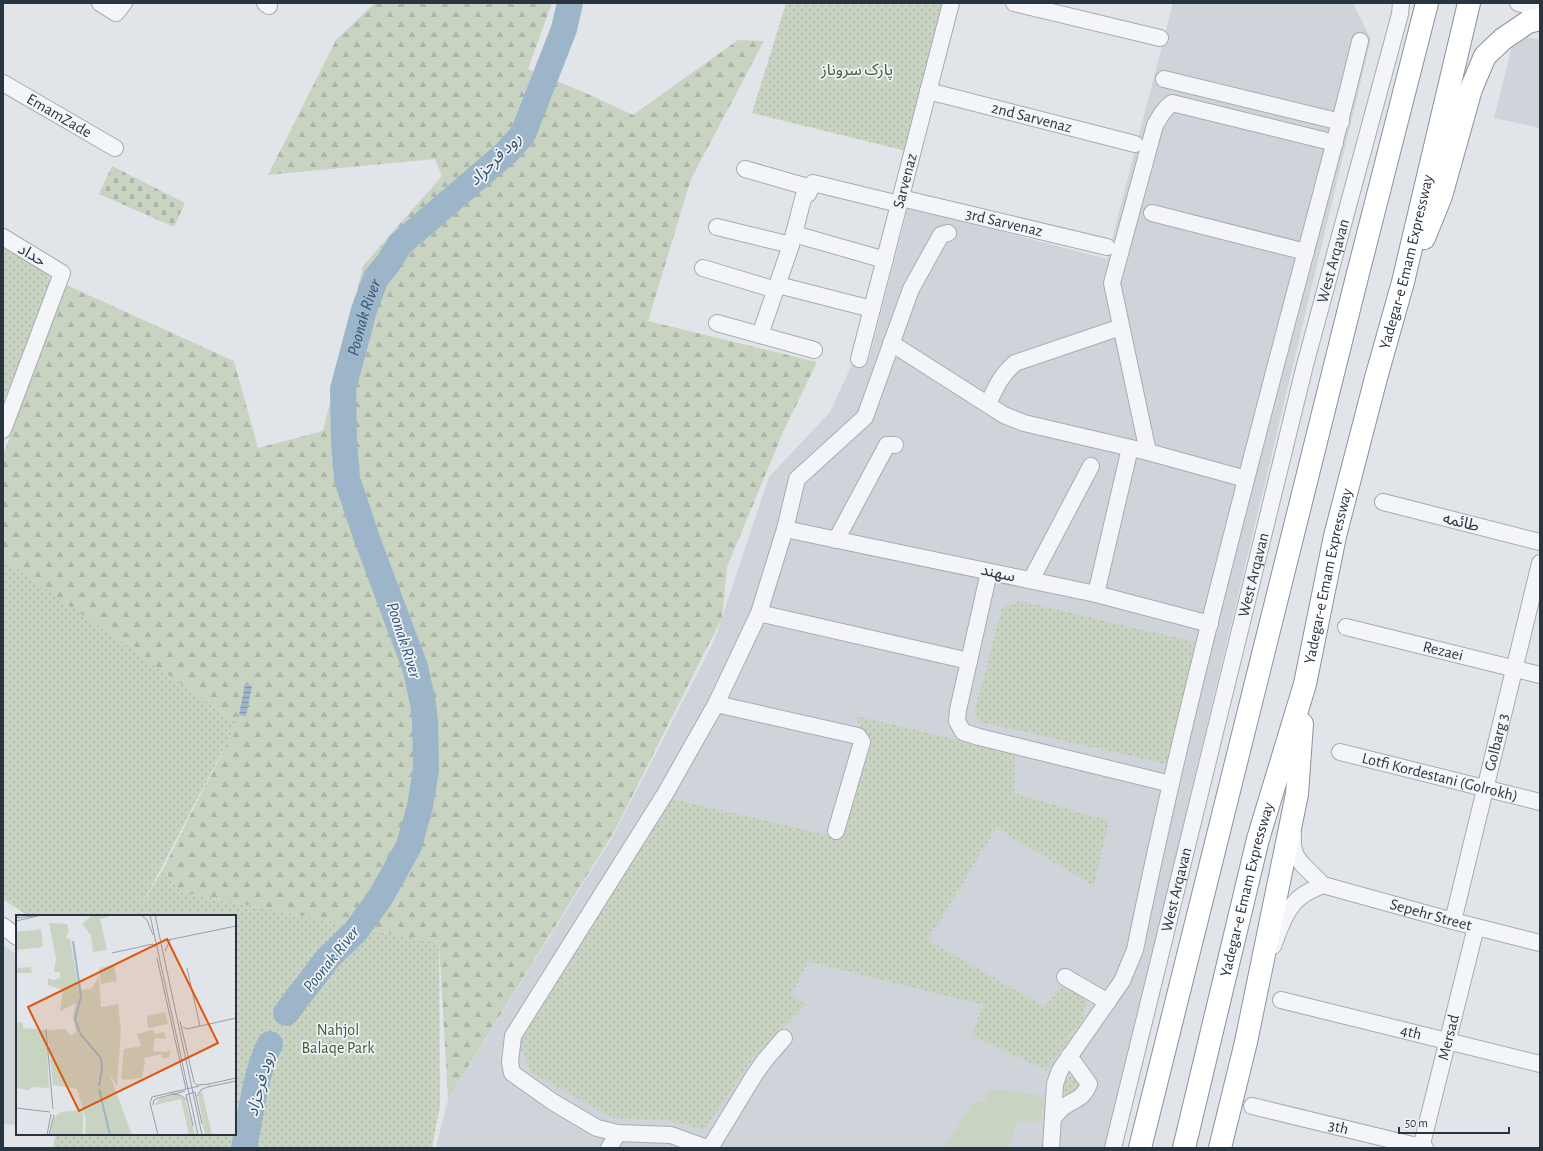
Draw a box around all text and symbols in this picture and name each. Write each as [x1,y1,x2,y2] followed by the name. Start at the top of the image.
[820,62,893,80] park label: پارک سروناز
[24,91,94,141] street label: EmamZade
[990,100,1074,136] street label: 2nd Sarvenaz
[465,129,525,189] water label: رود فرحزاد
[890,151,920,210] street label: Sarvenaz
[1377,173,1437,351] street label: Yadegar-e Emam Expressway
[964,206,1045,240] street label: 3rd Sarvenaz
[1314,217,1352,305] street label: West Arqavan
[15,241,49,269] street label: حداد
[344,276,383,357] water label: Poonak River
[1301,486,1356,665] street label: Yadegar-e Emam Expressway
[1441,510,1481,534] street label: طائمه
[1235,531,1272,619] street label: West Arqavan
[979,562,1017,585] street label: سهند
[384,600,424,681] water label: Poonak River
[1421,638,1465,664] street label: Rezaei
[1482,712,1511,773] street label: Golbarg 3
[1360,750,1520,804] street label: Lotfi Kordestani (Golrokh)
[1217,800,1278,978] street label: Yadegar-e Emam Expressway
[1158,846,1194,933] street label: West Arqavan
[1388,896,1473,933] street label: Sepehr Street
[16,915,236,1135] inset map
[300,923,363,995] water label: Poonak River
[1435,1013,1462,1062] street label: Mersad
[301,1022,375,1056] park label: Nahjol Balaqe Park
[1399,1022,1423,1042] street label: 4th
[243,1050,278,1119] water label: رود فرحزاد
[1399,1109,1509,1135] scale bar
[1327,1117,1350,1137] street label: 3th
[1405,1117,1428,1129] text: 50 m

